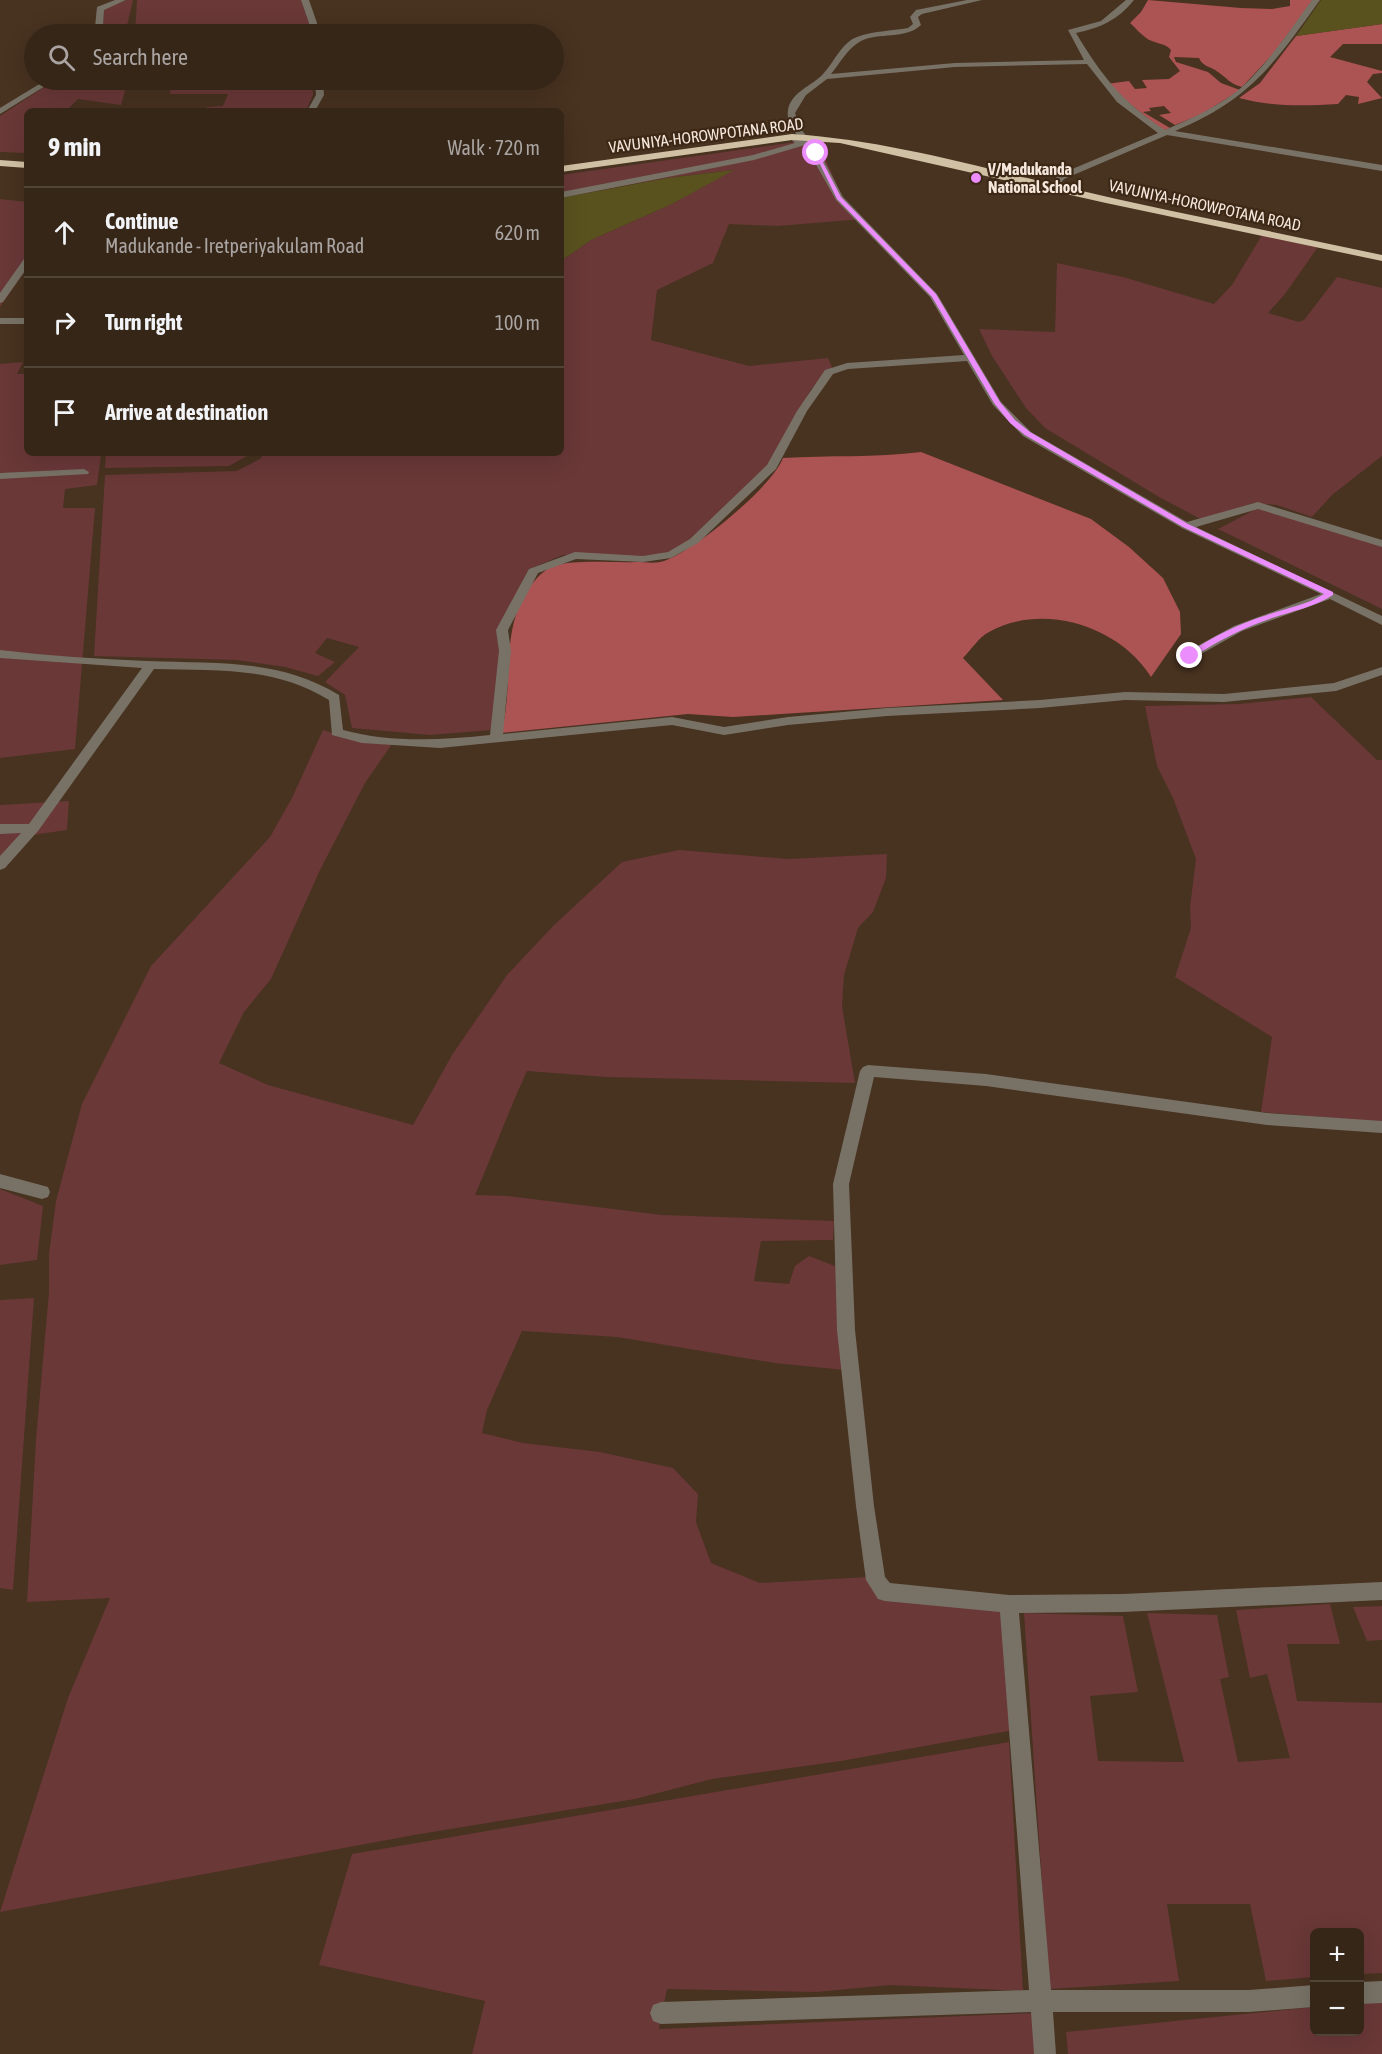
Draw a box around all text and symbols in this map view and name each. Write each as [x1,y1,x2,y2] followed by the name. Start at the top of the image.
[24,24,564,90] search box
[45,41,78,74] icon: search
[93,44,188,70] text: Search here
[608,114,804,156] street label: VAVUNIYA-HOROWPOTANA ROAD
[48,132,101,162] text: 9 min
[448,136,540,159] text: Walk · 720 m
[802,139,828,165] route start
[987,160,1083,196] place label: V/Madukanda National School
[969,171,983,185] marker: V/Madukanda National School
[1107,176,1303,234] street label: VAVUNIYA-HOROWPOTANA ROAD
[105,208,179,234] text: Continue
[48,216,81,249] icon: ahead
[495,221,540,244] text: 620 m
[105,234,364,257] text: Madukande - Iretperiyakulam Road
[48,306,81,339] icon: right
[105,309,182,335] text: Turn right
[495,311,540,334] text: 100 m
[48,396,81,429] icon: arrive
[105,399,268,425] text: Arrive at destination
[1176,642,1202,668] route end
[1310,1928,1364,2036] map controls
[1310,1928,1364,1982] button: +
[1310,1982,1364,2036] button: −

